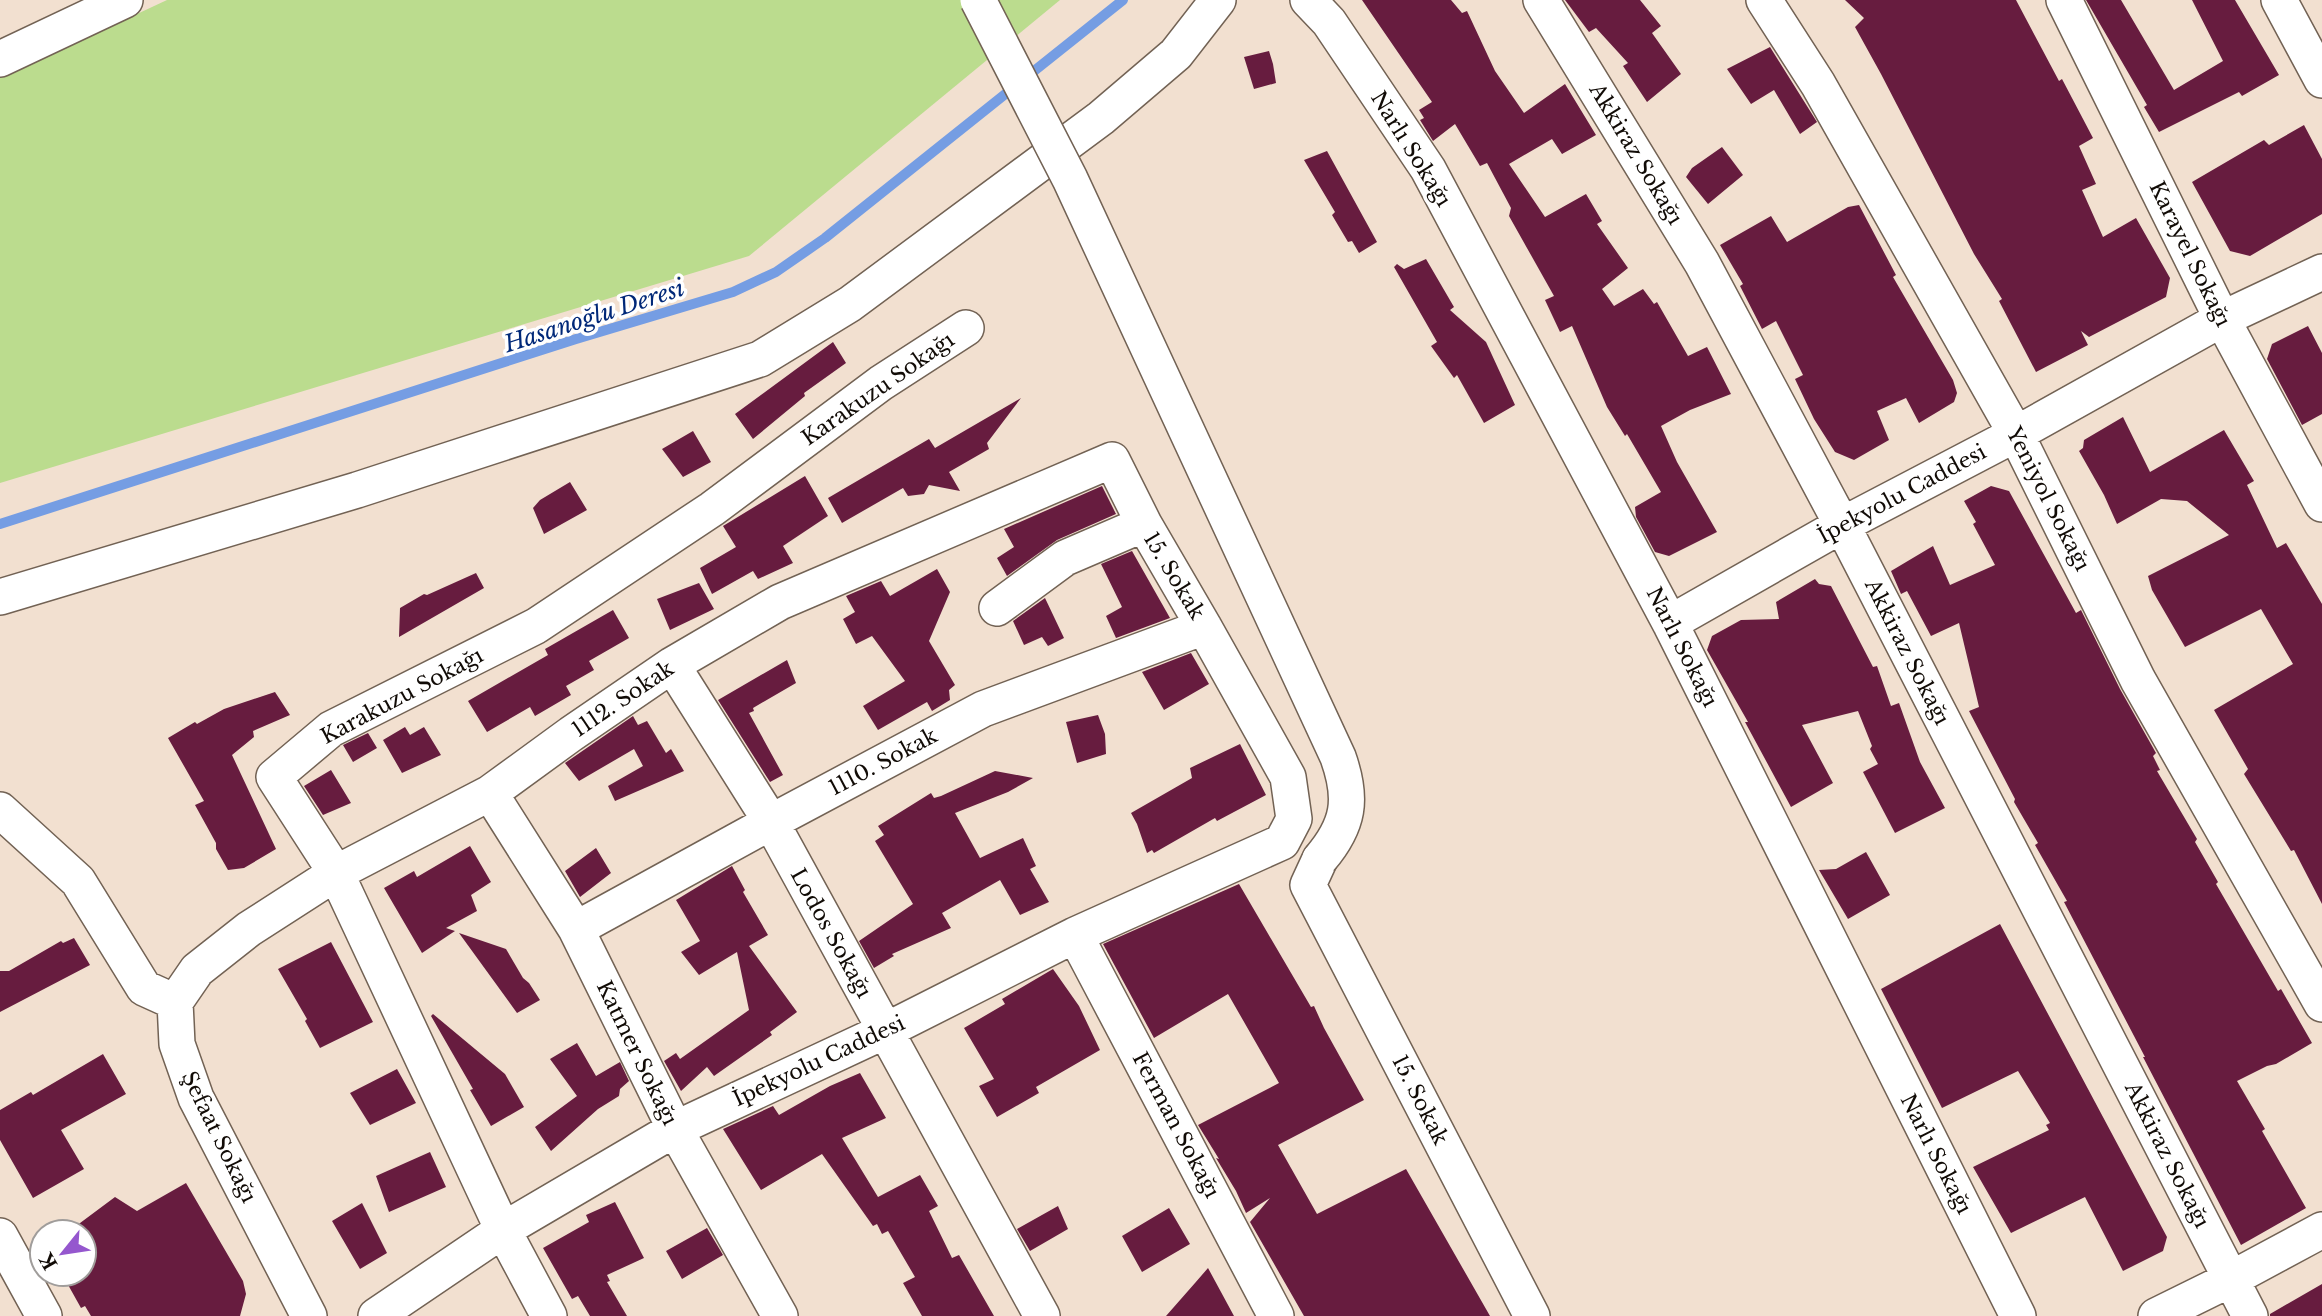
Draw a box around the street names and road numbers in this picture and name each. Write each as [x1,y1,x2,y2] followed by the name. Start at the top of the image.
[1583,78,1688,229] street label: Akkiraz Sokağı
[1365,86,1457,212] street label: Narlı Sokağı
[2144,177,2236,331] street label: Karayel Sokağı
[797,327,959,451] street label: Karakuzu Sokağı
[2000,422,2095,575] street label: Yeniyol Sokağı
[1813,439,1991,549] street label: İpekyolu Caddesi
[1138,528,1210,625] street label: 15. Sokak
[1859,574,1955,729] street label: Akkiraz Sokağı
[1641,583,1723,711] street label: Narlı Sokağı
[316,642,488,750] street label: Karakuzu Sokağı
[567,655,679,743] street label: 1112. Sokak
[824,723,942,801] street label: 1110. Sokak
[785,864,877,1002] street label: Lodos Sokağı
[591,976,683,1130] street label: Katmer Sokağı
[729,1010,909,1112] street label: İpekyolu Caddesi
[1127,1048,1225,1202] street label: Ferman Sokağı
[1386,1051,1454,1149] street label: 15. Sokak
[176,1067,262,1207] street label: Şefaat Sokağı
[2119,1077,2215,1232] street label: Akkiraz Sokağı
[1895,1090,1977,1218] street label: Narlı Sokağı

